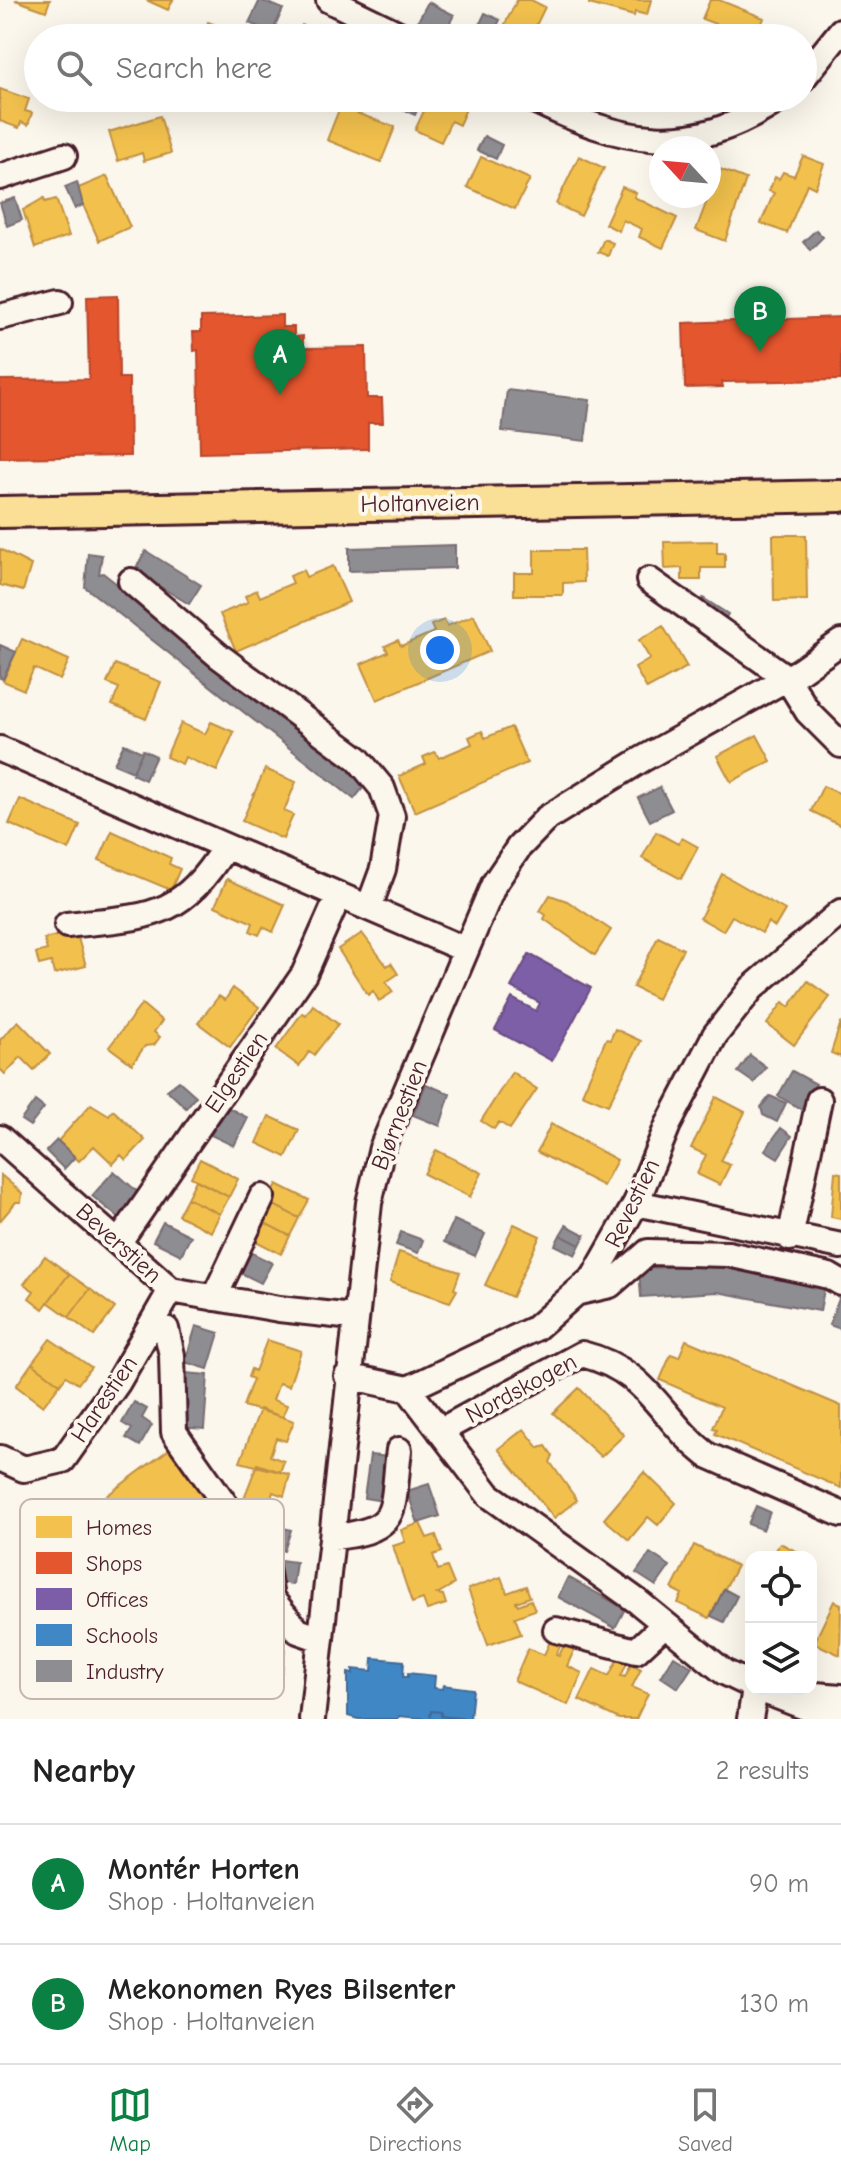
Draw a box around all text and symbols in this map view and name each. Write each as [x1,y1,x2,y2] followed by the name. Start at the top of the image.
[24,24,817,112] search box
[52,46,96,90] icon: search
[116,51,272,86] text: Search here
[649,136,721,208] north arrow
[734,286,786,352] pin: B
[254,329,306,395] pin: A
[360,488,480,518] street label: Holtanveien
[420,630,460,670] your location
[199,1026,273,1118] street label: Elgestien
[365,1056,433,1174] street label: Bjørnestien
[599,1154,665,1252] street label: Revestien
[70,1197,168,1289] street label: Beverstien
[461,1347,581,1429] street label: Nordskogen
[65,1350,143,1448] street label: Harestien
[20,1499,284,1699] legend
[86,1515,152,1541] text: Homes
[86,1551,142,1577] text: Shops
[745,1551,817,1695] map controls
[745,1551,817,1623] button: locate
[86,1587,148,1613] text: Offices
[86,1623,158,1649] text: Schools
[745,1623,817,1695] button: layers
[86,1659,164,1685] text: Industry
[32,1751,135,1791] text: Nearby
[716,1756,809,1786] text: 2 results
[108,1852,300,1887] text: Montér Horten
[51,1869,65,1899] text: A
[749,1869,809,1899] text: 90 m
[108,1887,315,1917] text: Shop · Holtanveien
[108,1972,455,2007] text: Mekonomen Ryes Bilsenter
[50,1989,66,2019] text: B
[740,1989,809,2019] text: 130 m
[108,2007,315,2037] text: Shop · Holtanveien
[108,2083,152,2157] tab: Map
[369,2083,462,2157] tab: Directions
[678,2083,733,2157] tab: Saved

